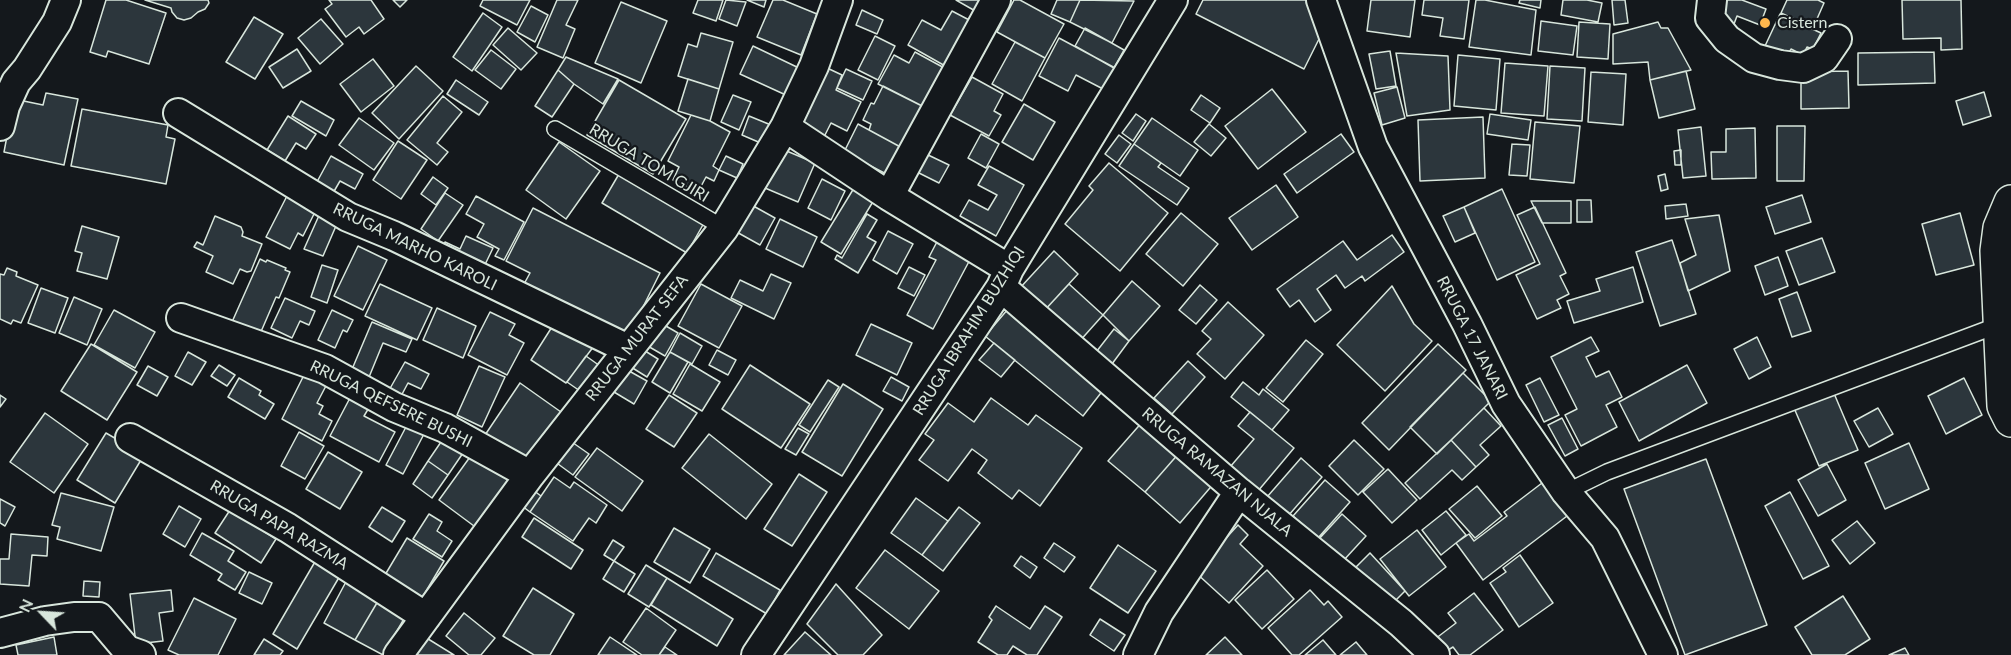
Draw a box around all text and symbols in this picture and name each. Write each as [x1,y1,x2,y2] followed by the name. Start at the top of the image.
[1777,13,1827,33] place label: Cistern
[1758,16,1772,30] marker: Cistern
[586,120,712,206] street label: RRUGA TOM GJIRI
[330,199,500,295] street label: RRUGA MARHO KAROLI
[909,243,1029,419] street label: RRUGA IBRAHIM BUZHIQI
[582,271,692,405] street label: RRUGA MURAT SEFA
[1433,273,1511,403] street label: RRUGA 17 JANARI
[307,356,475,452] street label: RRUGA QEFSERE BUSHI
[1138,403,1296,541] street label: RRUGA RAMAZAN NJALA
[206,476,352,574] street label: RRUGA PAPA RAZMA
[12,583,72,643] north arrow
[14,596,36,615] text: N

